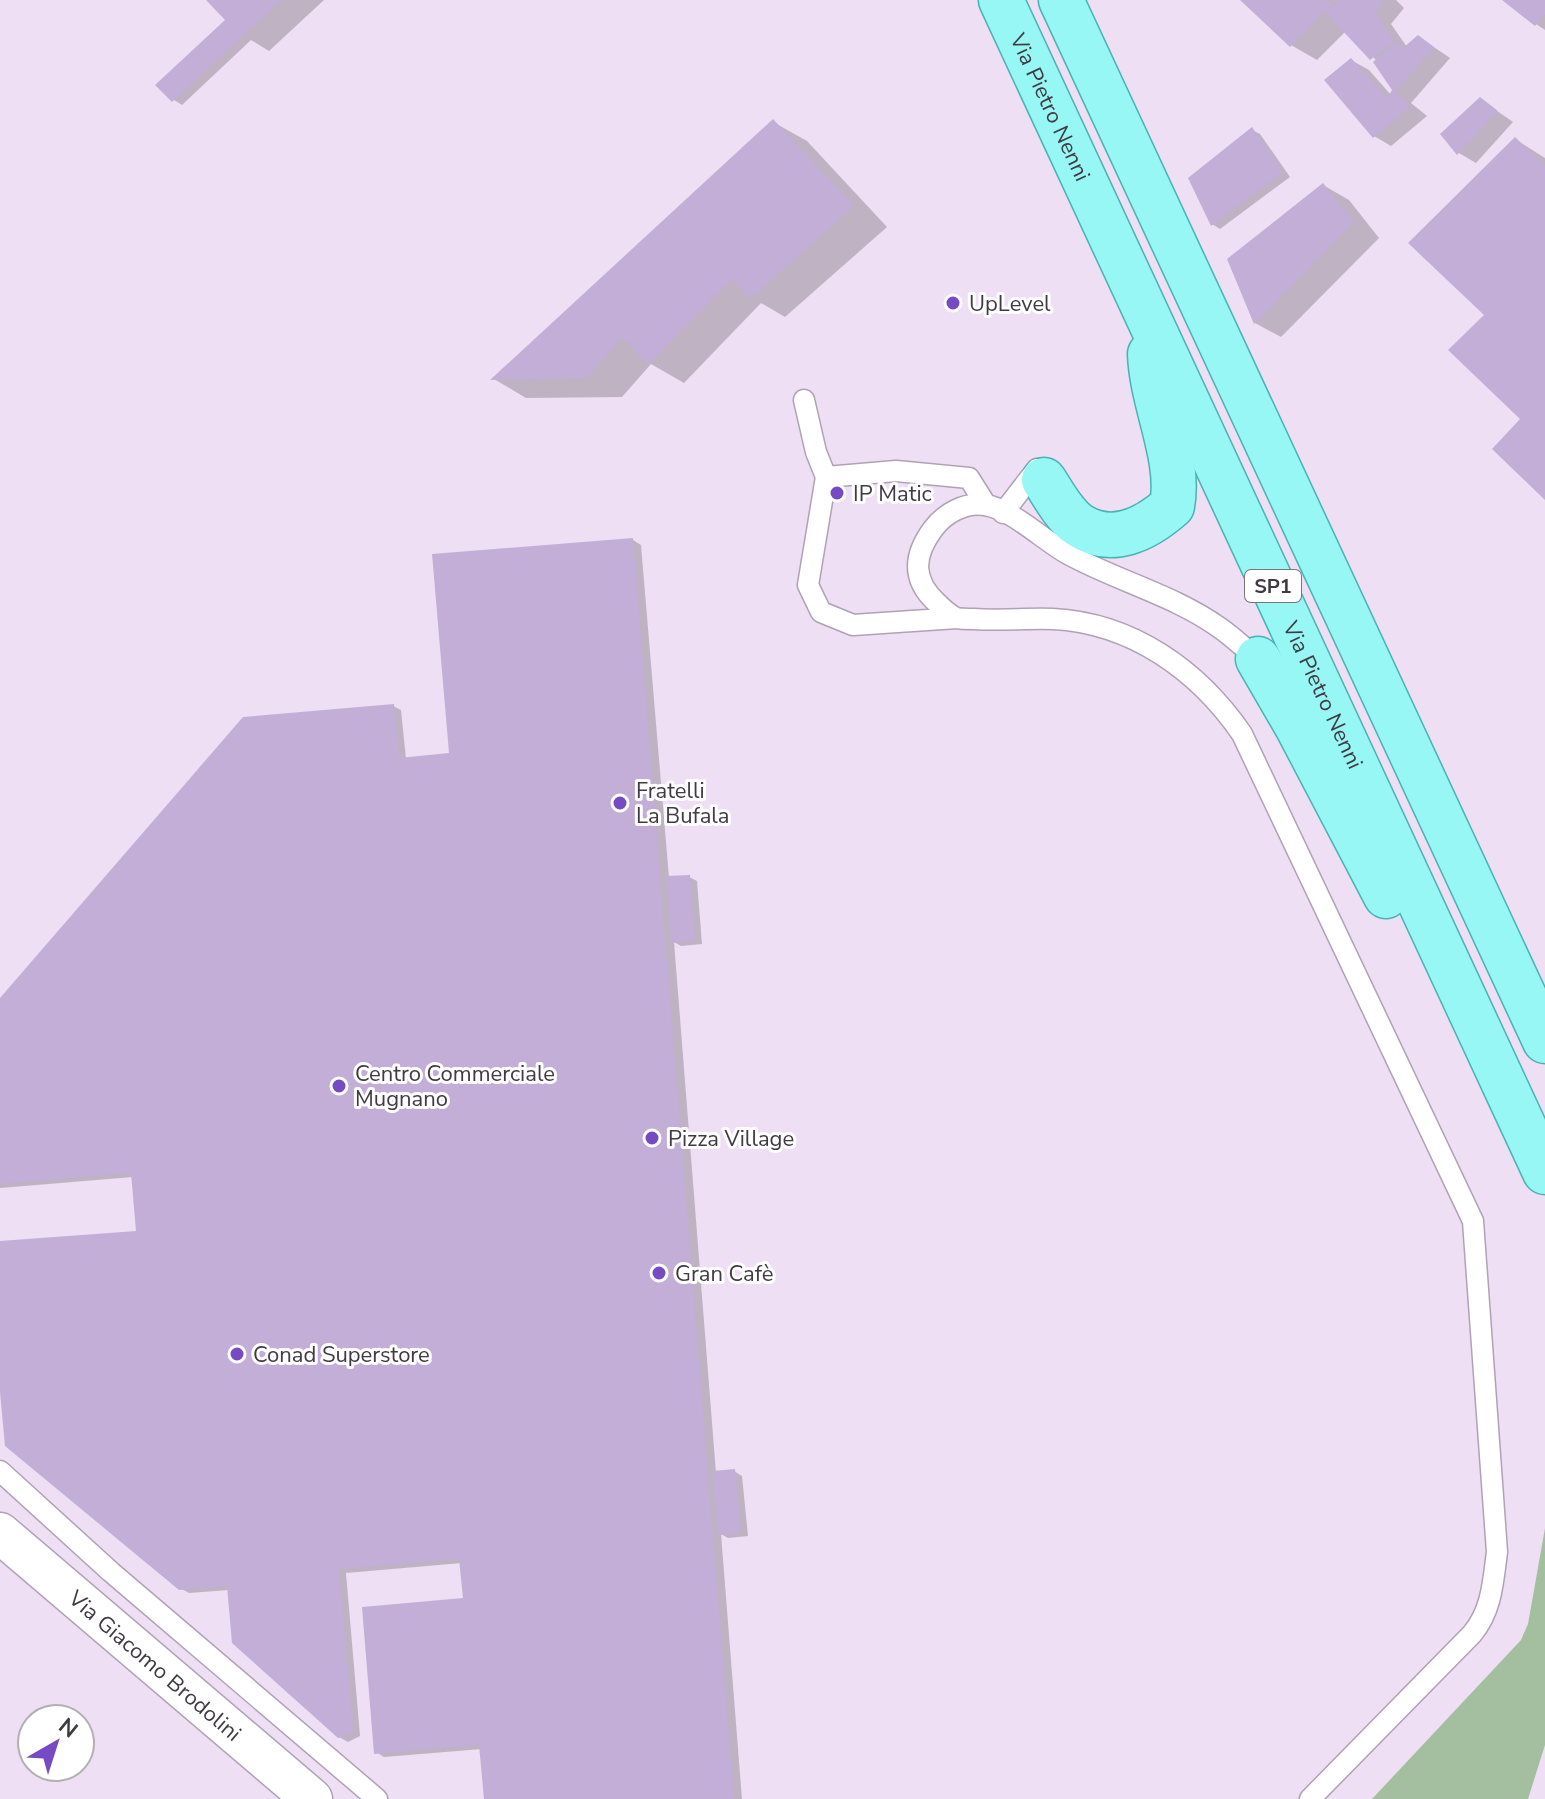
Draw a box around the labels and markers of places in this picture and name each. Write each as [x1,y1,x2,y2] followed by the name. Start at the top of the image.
[969,289,1051,319] place label: UpLevel
[944,294,962,312] marker: UpLevel
[853,479,932,509] place label: IP Matic
[828,484,846,502] marker: IP Matic
[636,776,730,831] place label: Fratelli La Bufala
[611,794,629,812] marker: Fratelli La Bufala
[355,1059,555,1114] place label: Centro Commerciale Mugnano
[330,1077,348,1095] marker: Centro Commerciale Mugnano
[668,1124,794,1154] place label: Pizza Village
[643,1129,661,1147] marker: Pizza Village
[675,1259,773,1289] place label: Gran Cafè
[650,1264,668,1282] marker: Gran Cafè
[253,1340,430,1370] place label: Conad Superstore
[228,1345,246,1363] marker: Conad Superstore

